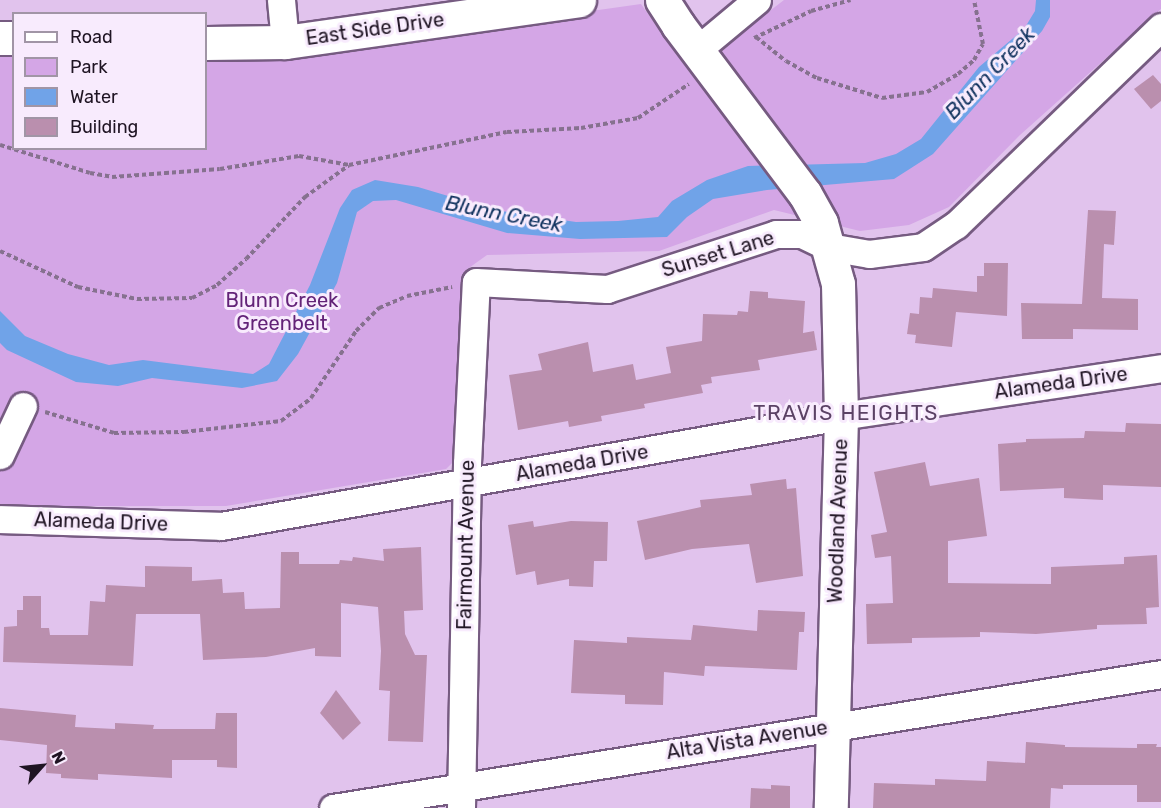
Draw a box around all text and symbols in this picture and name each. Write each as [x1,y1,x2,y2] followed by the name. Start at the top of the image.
[304,7,446,51] street label: East Side Drive
[12,12,207,150] legend
[940,22,1040,124] water label: Blunn Creek
[70,26,113,48] text: Road
[70,56,107,78] text: Park
[70,86,118,108] text: Water
[70,116,138,138] text: Building
[443,190,565,238] water label: Blunn Creek
[659,226,777,282] street label: Sunset Lane
[226,289,338,336] park label: Blunn Creek Greenbelt
[993,362,1129,404] street label: Alameda Drive
[753,400,939,426] district label: TRAVIS HEIGHTS
[823,438,853,604] street label: Woodland Avenue
[514,440,650,486] street label: Alameda Drive
[453,459,479,631] street label: Fairmount Avenue
[33,508,169,536] street label: Alameda Drive
[664,715,830,765] street label: Alta Vista Avenue
[12,736,72,796] north arrow
[47,748,70,767] text: N

